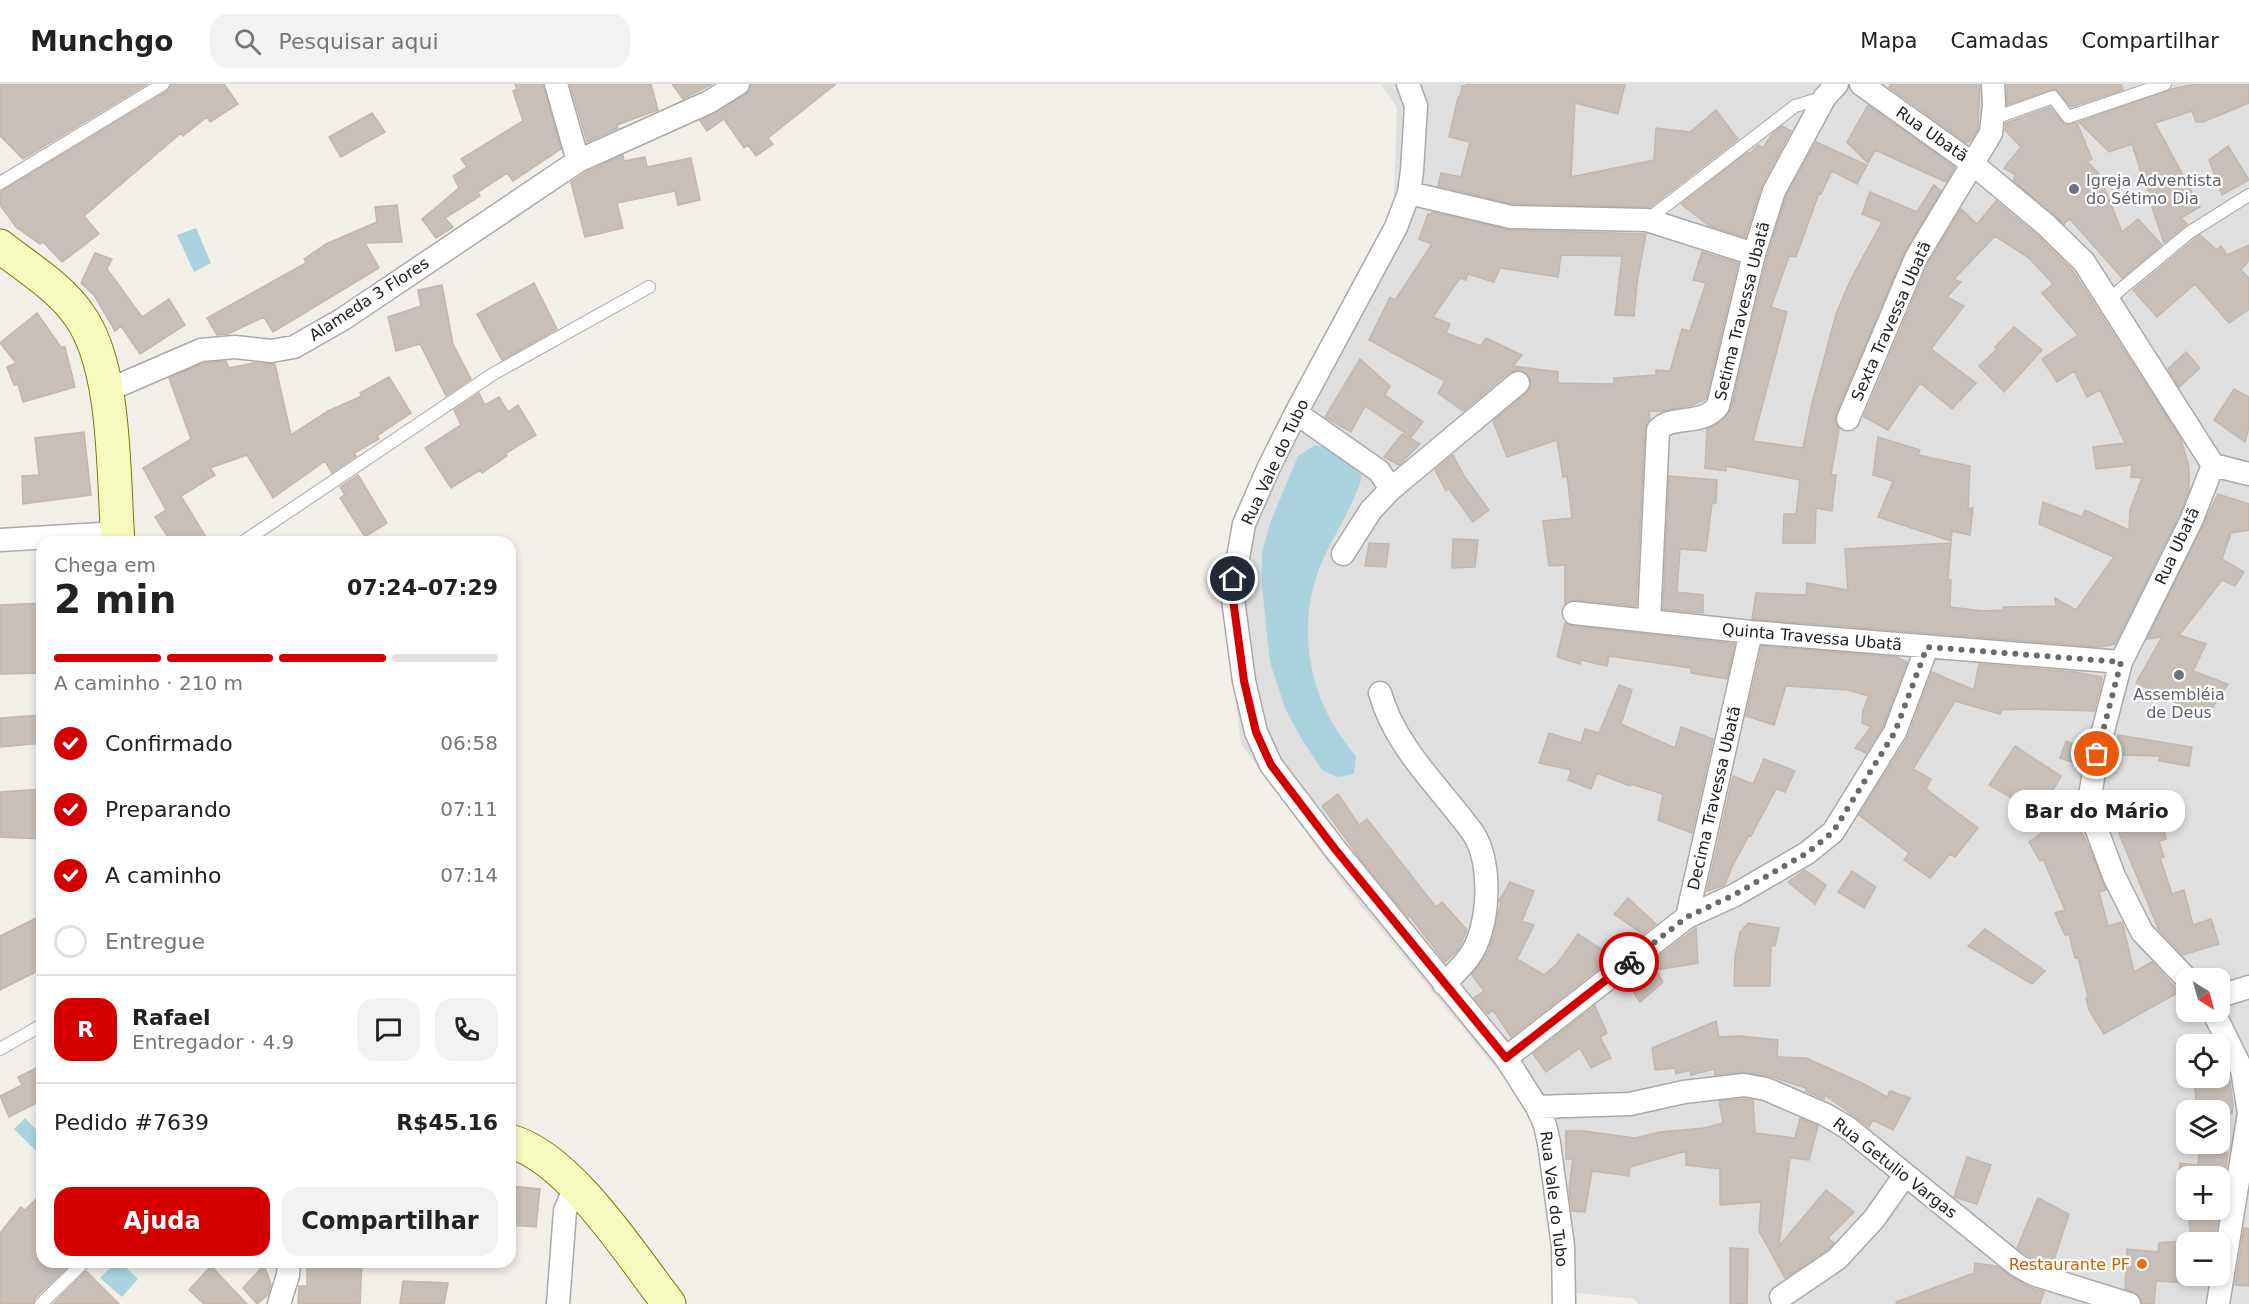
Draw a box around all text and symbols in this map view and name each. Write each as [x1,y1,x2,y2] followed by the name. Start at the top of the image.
[210,14,630,68] search box
[30,25,174,58] text: Munchgo
[231,25,264,58] icon: search
[279,29,439,54] text: Pesquisar aqui
[1860,29,1917,53] text: Mapa
[1950,29,2048,53] text: Camadas
[2081,29,2219,53] text: Compartilhar
[1892,102,1972,166] street label: Rua Ubatã
[2086,171,2222,208] place label: Igreja Adventista do Sétimo Dia
[2067,182,2081,196] marker: Igreja Adventista do Sétimo Dia
[1711,220,1773,402] street label: Setima Travessa Ubatã
[1847,238,1935,404] street label: Sexta Travessa Ubatã
[306,253,432,345] street label: Alameda 3 Flores
[1237,396,1313,528] street label: Rua Vale do Tubo
[2151,504,2203,588] street label: Rua Ubatã
[54,553,156,577] text: Chega em
[1207,553,1258,604] pin
[1216,562,1249,595] icon: home
[347,575,498,600] text: 07:24–07:29
[54,577,176,622] text: 2 min
[1721,620,1903,654] street label: Quinta Travessa Ubatã
[2172,668,2186,682] marker: Assembléia de Deus
[54,671,243,695] text: A caminho · 210 m
[2133,685,2225,722] place label: Assembléia de Deus
[1684,704,1744,892] street label: Decima Travessa Ubatã
[54,727,87,760] icon: check
[2071,728,2122,779] pin
[105,731,233,756] text: Confirmado
[440,731,498,755] text: 06:58
[2080,737,2113,770] icon: bag
[2008,790,2186,832] callout: Bar do Mário
[54,793,87,826] icon: check
[105,797,231,822] text: Preparando
[440,797,498,821] text: 07:11
[2024,799,2169,823] text: Bar do Mário
[54,859,87,892] icon: check
[105,863,222,888] text: A caminho
[440,863,498,887] text: 07:14
[105,929,205,954] text: Entregue
[1599,932,1659,992] courier
[1613,946,1646,979] icon: bike
[2176,968,2230,1022] north arrow
[2176,968,2230,1286] map controls
[357,998,420,1061] button: chat
[435,998,498,1061] button: phone
[132,1005,211,1030] text: Rafael
[77,1017,94,1042] text: R
[132,1030,294,1054] text: Entregador · 4.9
[2176,1034,2230,1088] button: locate
[2176,1100,2230,1154] button: layers
[54,1110,209,1135] text: Pedido #7639
[396,1110,498,1135] text: R$45.16
[1829,1114,1961,1222] street label: Rua Getulio Vargas
[1536,1130,1572,1268] street label: Rua Vale do Tubo
[2176,1166,2230,1220] button: +
[54,1187,270,1256] button: Ajuda
[282,1187,498,1256] button: Compartilhar
[2176,1232,2230,1286] button: −
[2009,1255,2130,1274] place label: Restaurante PF
[2135,1257,2149,1271] marker: Restaurante PF

